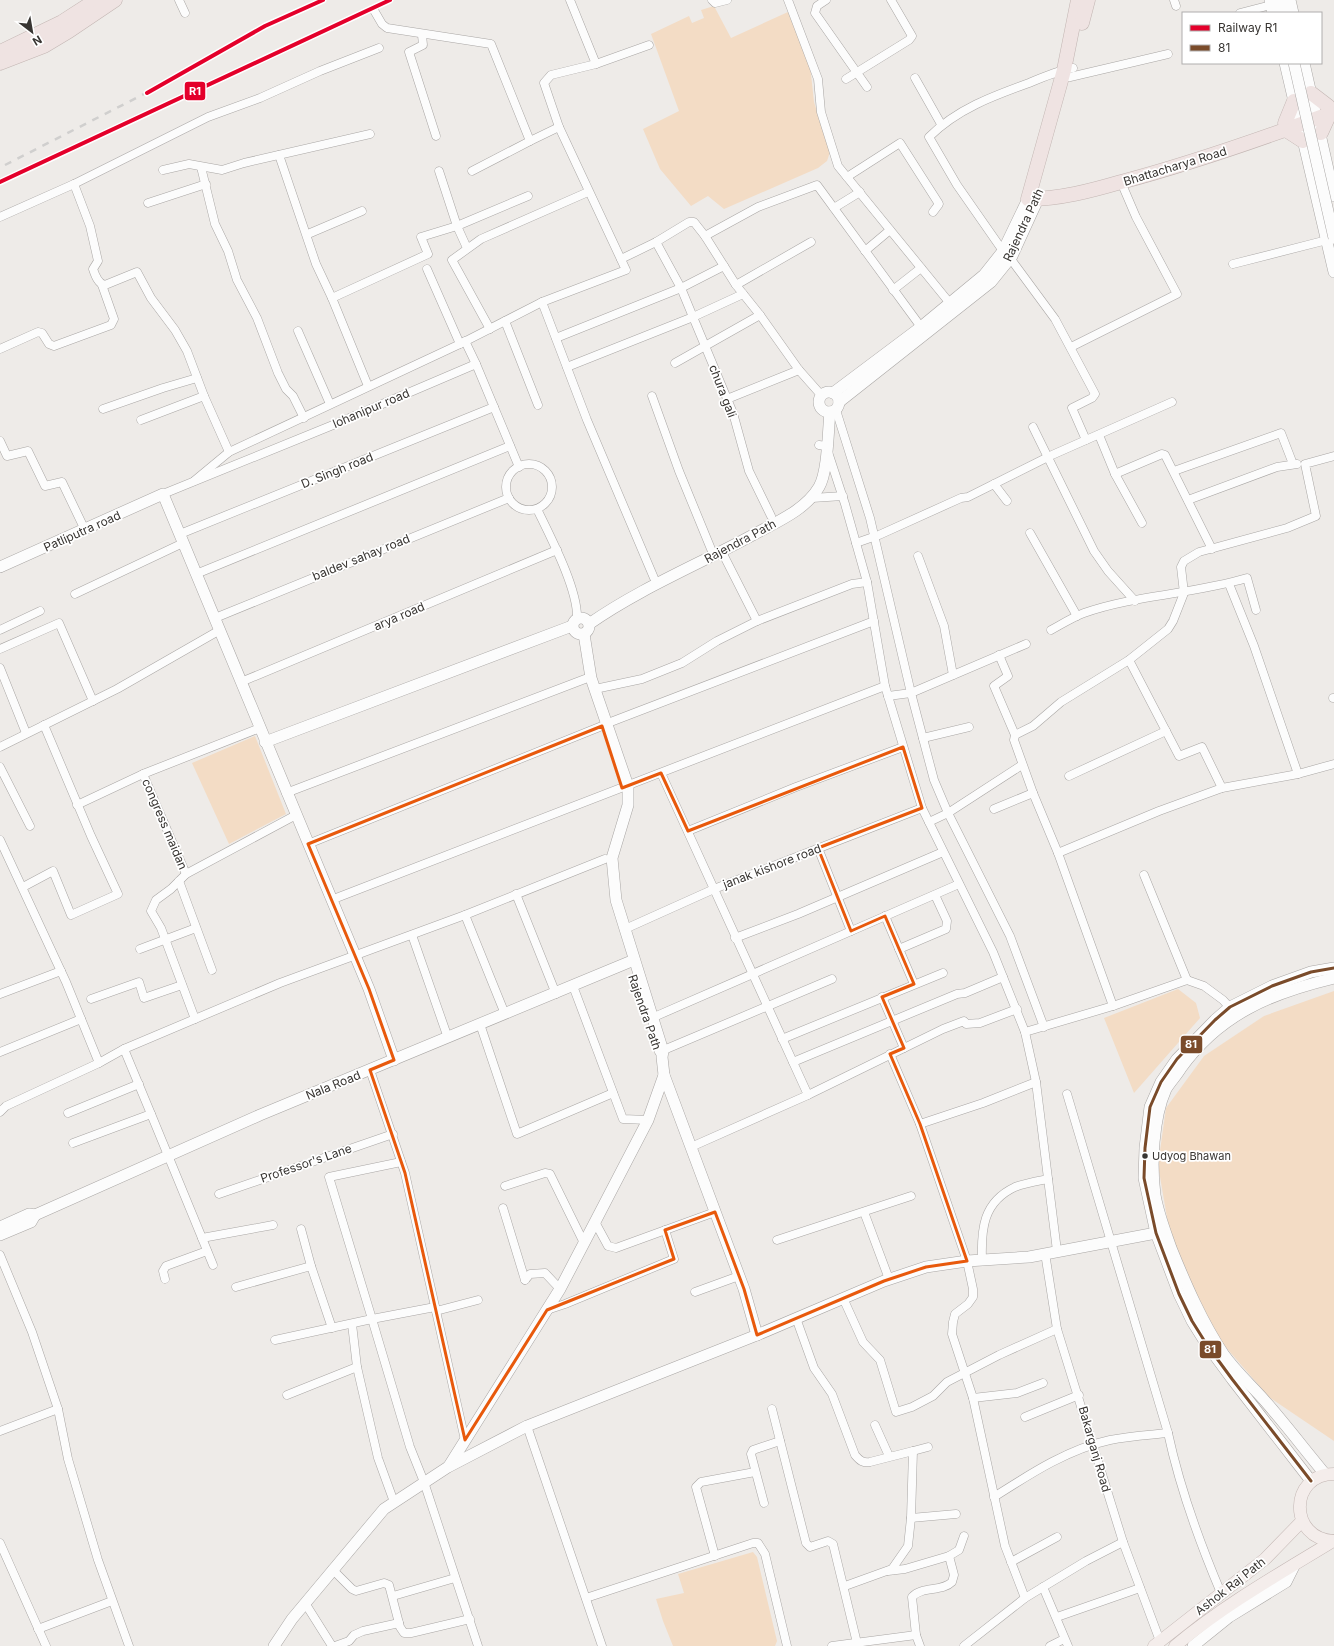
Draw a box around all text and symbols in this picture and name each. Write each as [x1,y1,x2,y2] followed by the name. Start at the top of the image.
[12,12,52,52] north arrow
[1182,12,1322,64] legend
[1218,20,1277,35] text: Railway R1
[30,32,44,49] text: N
[1218,40,1230,55] text: 81
[184,81,206,101] line badge: R1
[189,84,201,98] text: R1
[1122,143,1228,189] street label: Bhattacharya Road
[1000,186,1046,264] street label: Rajendra Path
[706,362,740,420] street label: chura gali
[330,385,412,431] street label: lohanipur road
[299,449,375,491] street label: D. Singh road
[41,507,123,555] street label: Patliputra road
[702,516,778,566] street label: Rajendra Path
[310,531,412,583] street label: baldev sahay road
[371,599,427,633] street label: arya road
[139,776,191,872] street label: congress maidan
[720,840,823,892] street label: janak kishore road
[625,972,665,1052] street label: Rajendra Path
[1180,1035,1203,1054] line badge: 81
[1185,1037,1197,1051] text: 81
[303,1067,363,1103] street label: Nala Road
[258,1140,354,1186] street label: Professor's Lane
[1152,1149,1231,1163] place label: Udyog Bhawan
[1140,1151,1150,1161] marker: Udyog Bhawan
[1199,1340,1222,1359] line badge: 81
[1204,1342,1216,1356] text: 81
[1076,1404,1114,1494] street label: Bakarganj Road
[1192,1554,1268,1618] street label: Ashok Raj Path

